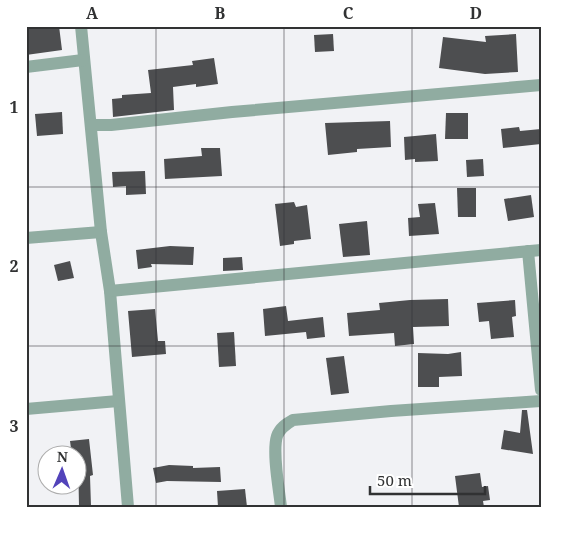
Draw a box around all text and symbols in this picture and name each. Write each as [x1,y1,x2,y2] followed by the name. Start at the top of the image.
[86,2,99,24] text: A
[215,2,226,24] text: B
[343,2,354,24] text: C
[470,2,482,24] text: D
[9,96,19,118] text: 1
[9,255,19,277] text: 2
[9,415,19,437] text: 3
[38,446,88,496] north arrow
[57,447,68,466] text: N
[370,463,484,495] scale bar
[377,470,412,490] text: 50 m

